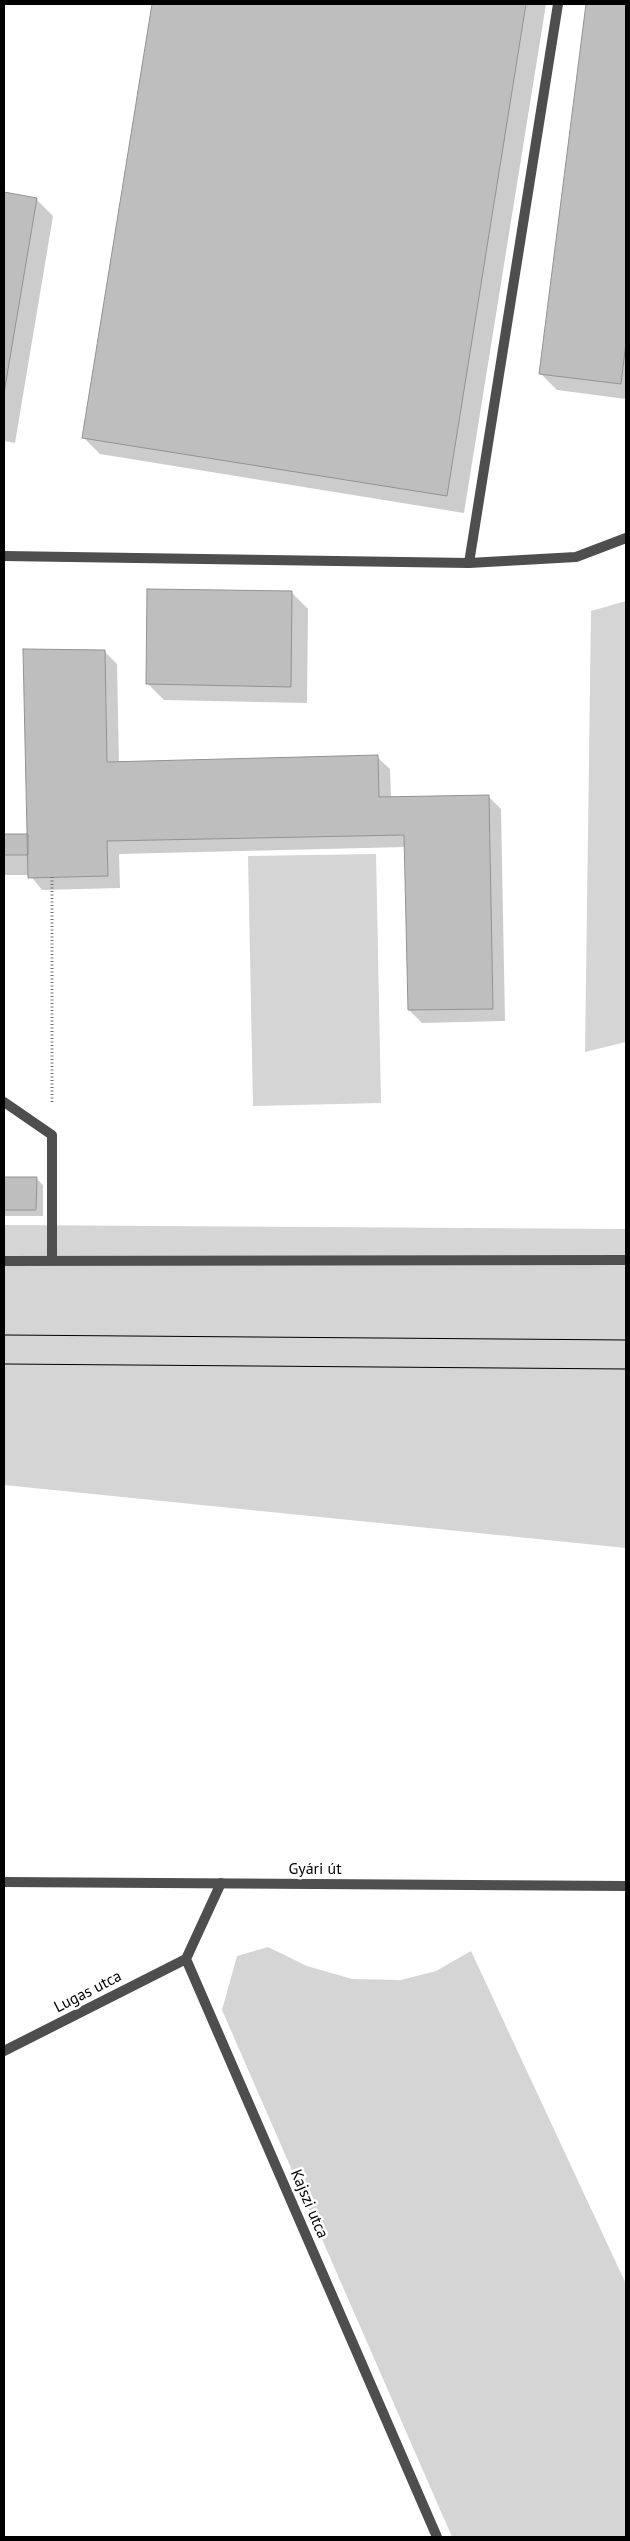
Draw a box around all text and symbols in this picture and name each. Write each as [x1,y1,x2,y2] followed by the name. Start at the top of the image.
[288,1859,342,1879] street label: Gyári út
[51,1967,125,2017] street label: Lugas utca
[286,2167,332,2241] street label: Kajszi utca

